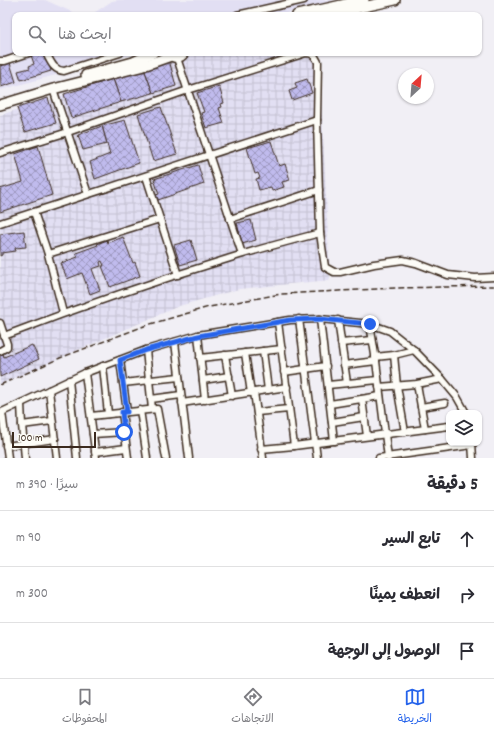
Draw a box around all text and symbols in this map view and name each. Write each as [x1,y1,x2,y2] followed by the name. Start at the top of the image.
[12,12,482,56] search box
[26,23,48,45] icon: search
[58,25,112,47] text: ابحث هنا
[398,68,434,104] north arrow
[361,315,379,333] route end
[446,410,482,446] map controls
[446,410,482,446] button: layers
[115,423,133,441] route start
[12,430,96,449] scale bar
[18,431,42,447] text: 100 m
[427,474,478,498] text: 5 دقيقة
[16,476,78,495] text: سيرًا · 390 m
[456,528,478,550] icon: ahead
[16,529,41,548] text: 90 m
[383,529,440,551] text: تابع السير
[456,584,478,606] icon: right
[16,585,48,604] text: 300 m
[370,585,440,607] text: انعطف يمينًا
[456,640,478,662] icon: arrive
[328,641,440,663] text: الوصول إلى الوجهة
[62,686,107,728] tab: المحفوظات
[231,686,274,728] tab: الاتجاهات
[398,686,432,728] tab: الخريطة

